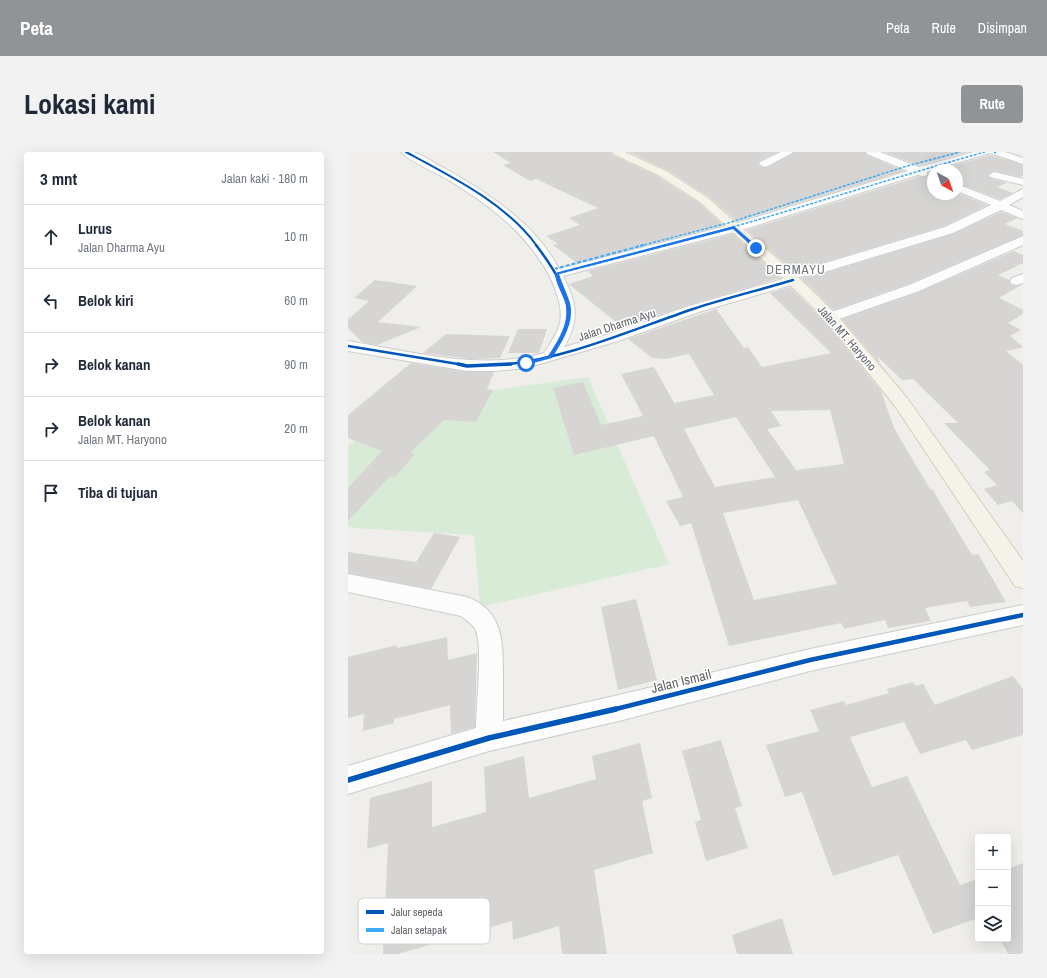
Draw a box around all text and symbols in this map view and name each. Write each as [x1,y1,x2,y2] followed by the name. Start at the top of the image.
[20,15,53,41] text: Peta
[886,19,910,37] text: Peta
[932,19,956,37] text: Rute
[978,19,1027,37] text: Disimpan
[24,85,155,123] text: Lokasi kami
[961,85,1023,123] button: Rute
[927,164,963,200] north arrow
[40,167,77,190] text: 3 mnt
[221,170,308,187] text: Jalan kaki · 180 m
[78,218,112,239] text: Lurus
[40,226,62,248] icon: ahead
[284,228,308,245] text: 10 m
[78,239,165,256] text: Jalan Dharma Ayu
[747,239,765,257] route end
[766,261,826,278] district label: DERMAYU
[40,290,62,312] icon: left
[78,290,133,311] text: Belok kiri
[284,292,308,309] text: 60 m
[814,302,880,374] street label: Jalan MT. Haryono
[576,305,658,345] street label: Jalan Dharma Ayu
[40,354,62,376] icon: right
[78,354,150,375] text: Belok kanan
[517,354,535,372] route start
[284,356,308,373] text: 90 m
[78,410,150,431] text: Belok kanan
[40,418,62,440] icon: right
[284,420,308,437] text: 20 m
[78,431,167,448] text: Jalan MT. Haryono
[40,482,62,504] icon: arrive
[78,482,158,503] text: Tiba di tujuan
[649,665,713,697] street label: Jalan Ismail
[975,834,1011,942] map controls
[975,834,1011,870] button: +
[975,870,1011,906] button: −
[358,898,490,944] legend
[391,905,443,919] text: Jalur sepeda
[975,906,1011,942] button: layers
[391,923,447,937] text: Jalan setapak

